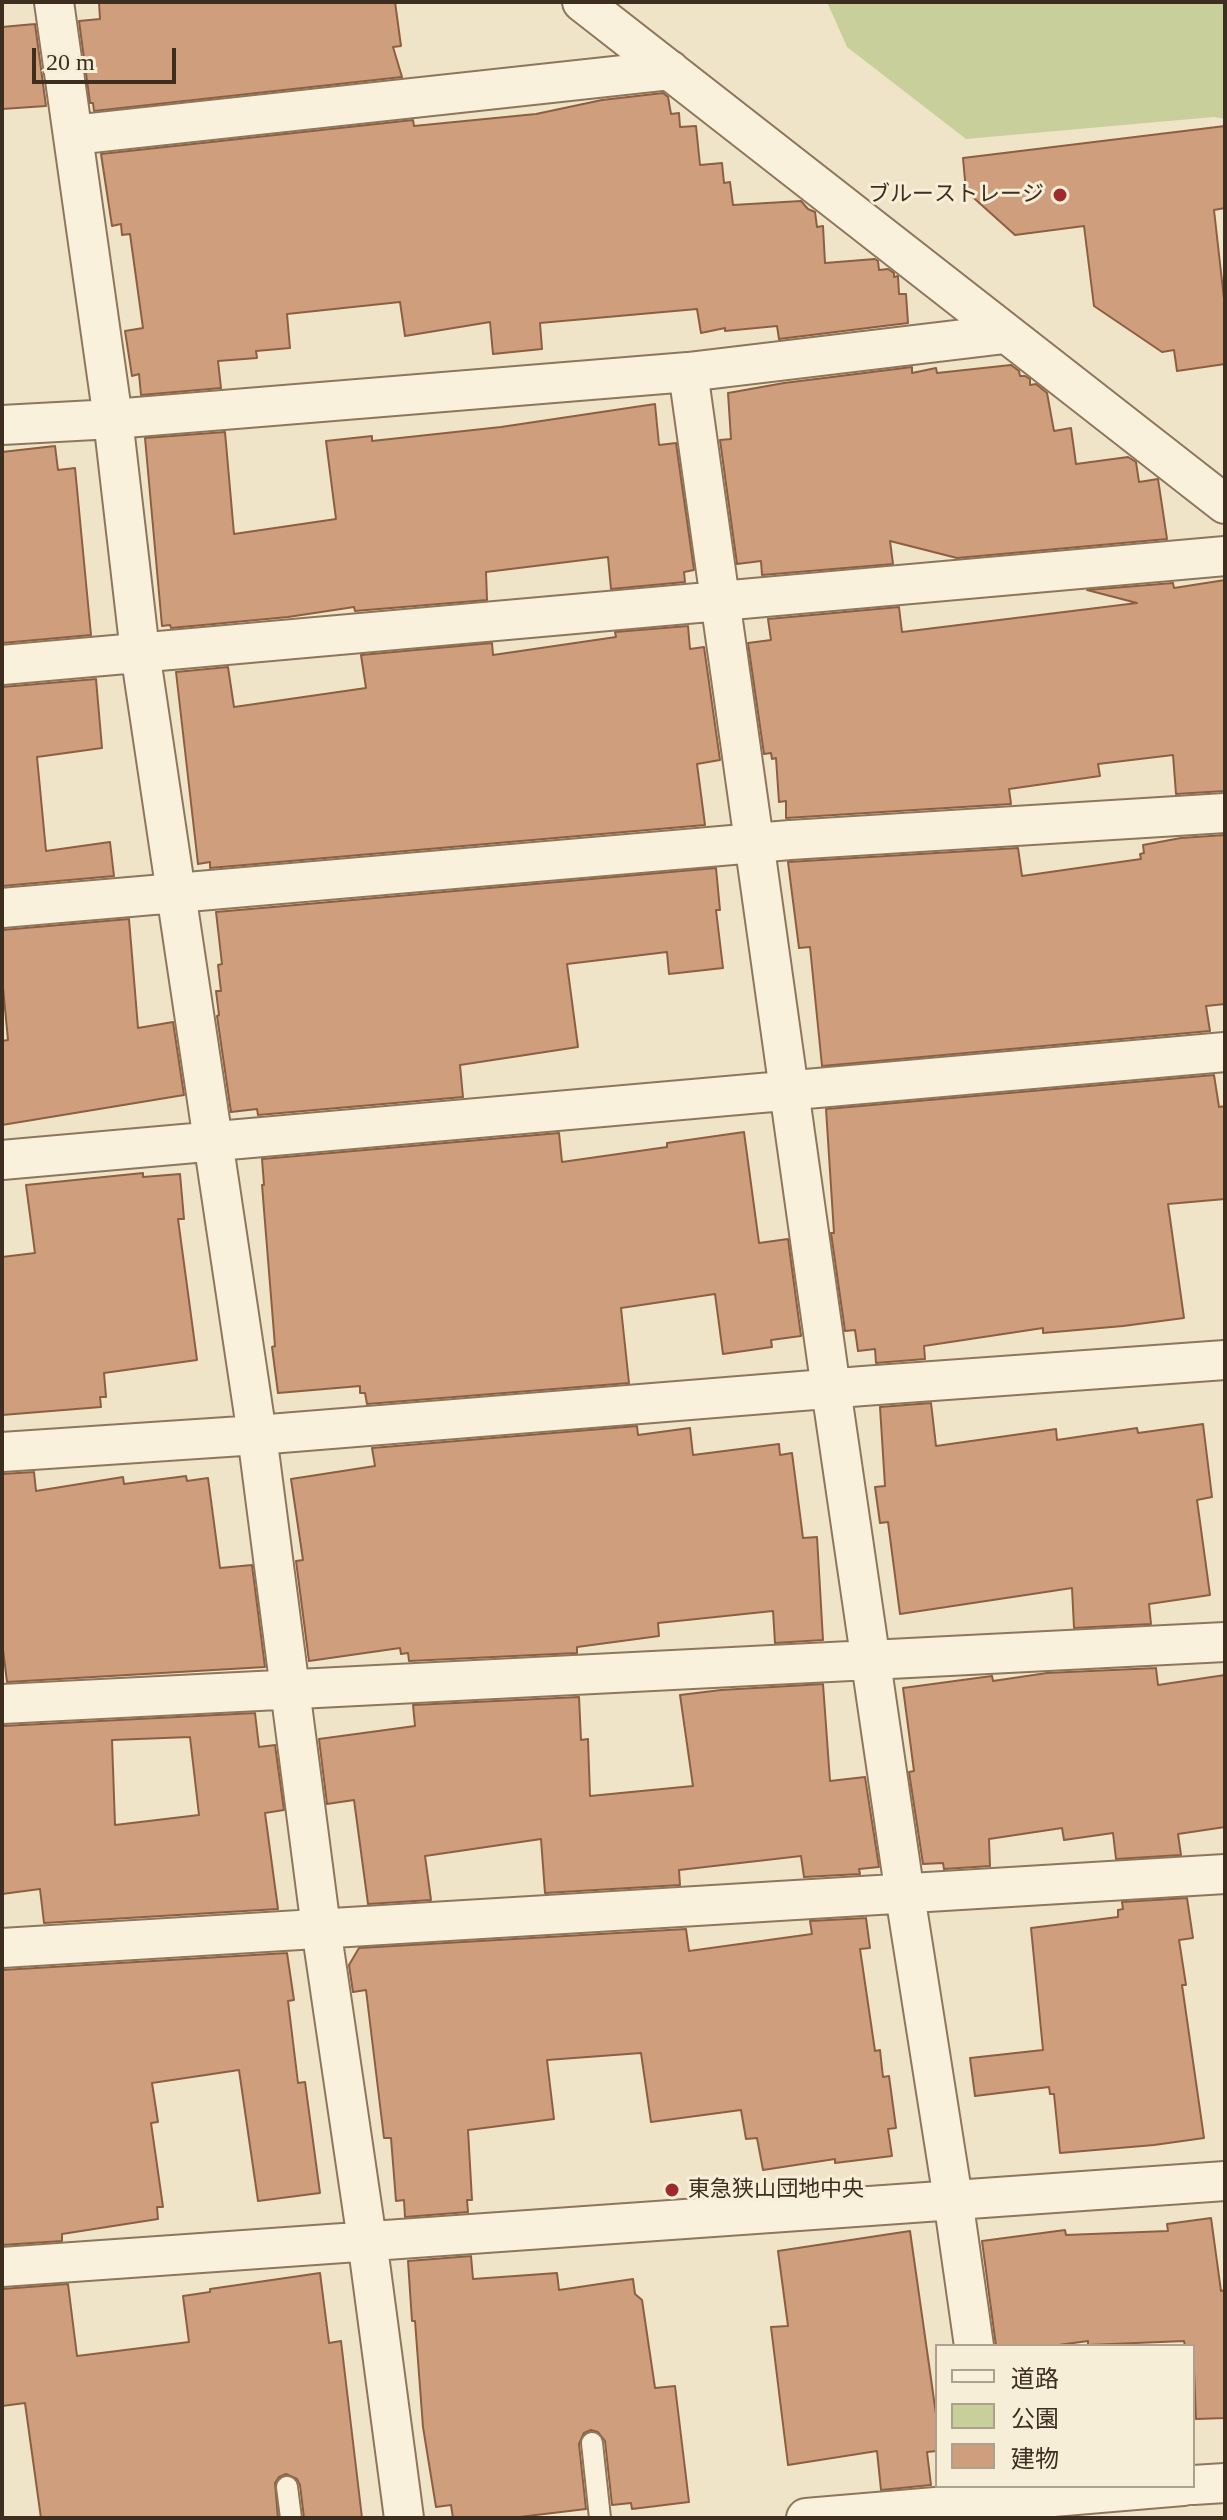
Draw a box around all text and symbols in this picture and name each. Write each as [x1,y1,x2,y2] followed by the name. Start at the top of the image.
[36,32,180,82] scale bar
[46,49,95,75] text: 20 m
[868,182,1044,208] place label: ブルーストレージ
[1051,186,1069,204] marker: ブルーストレージ
[688,2177,864,2203] place label: 東急狭山団地中央
[663,2181,681,2199] marker: 東急狭山団地中央
[935,2344,1195,2488] legend
[1011,2366,1059,2392] text: 道路
[1011,2406,1059,2432] text: 公園
[1011,2446,1059,2472] text: 建物

